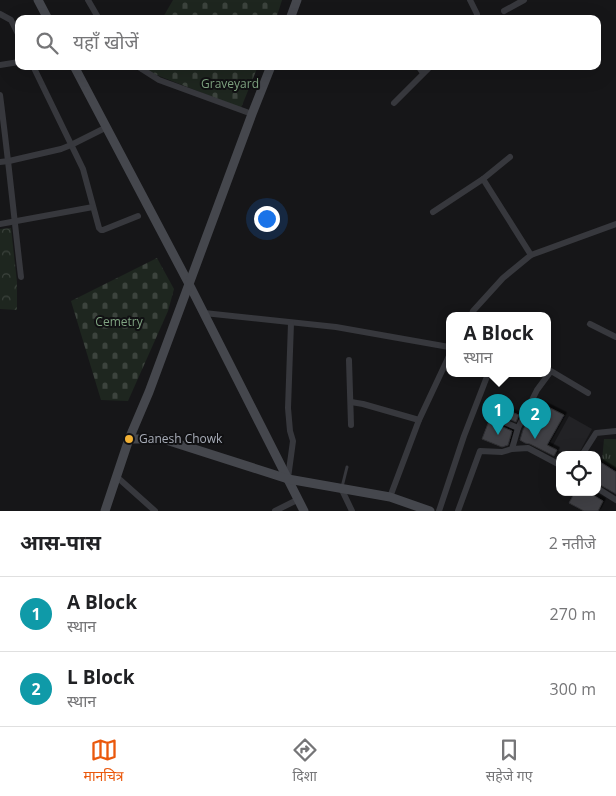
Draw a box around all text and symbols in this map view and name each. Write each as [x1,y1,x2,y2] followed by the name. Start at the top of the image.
[15,15,601,70] search box
[33,29,61,57] icon: search
[73,29,139,55] text: यहाँ खोजें
[201,75,259,92] park label: Graveyard
[254,206,280,232] your location
[446,312,551,377] popup
[95,313,144,330] park label: Cemetry
[464,320,533,346] text: A Block
[464,346,493,368] text: स्थान
[482,394,514,435] pin: 1
[519,398,551,439] pin: 2
[139,430,223,447] place label: Ganesh Chowk
[123,433,135,445] marker: Ganesh Chowk
[556,451,601,496] map controls
[556,451,601,496] button: locate
[20,528,101,556] text: आस-पास
[549,532,596,554] text: 2 नतीजे
[67,589,137,615] text: A Block
[31,603,41,625] text: 1
[550,603,596,625] text: 270 m
[67,615,96,637] text: स्थान
[67,664,135,690] text: L Block
[31,678,41,700] text: 2
[550,678,596,700] text: 300 m
[67,690,96,712] text: स्थान
[84,736,124,787] tab: मानचित्र
[291,736,319,787] tab: दिशा
[486,736,532,787] tab: सहेजे गए

